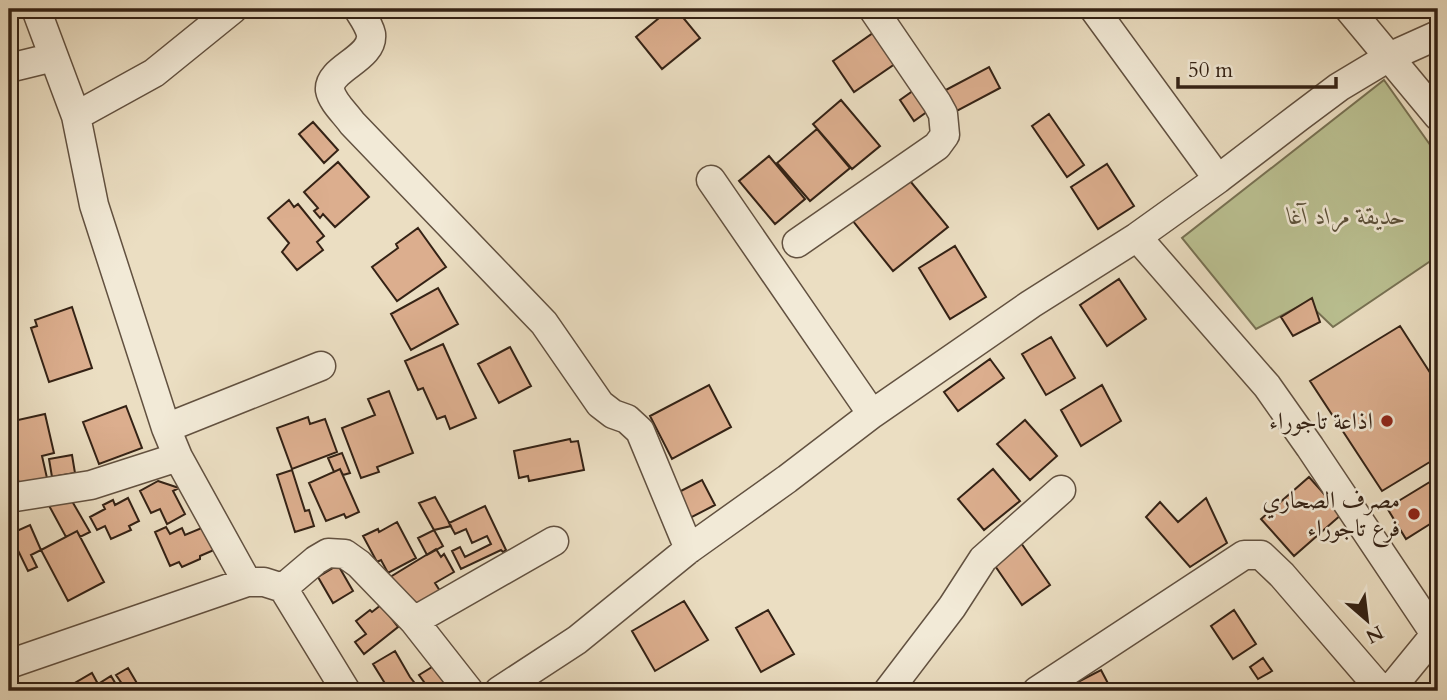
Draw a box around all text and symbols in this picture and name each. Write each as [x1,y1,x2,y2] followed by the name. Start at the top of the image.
[1178,46,1335,90] scale bar
[1188,56,1233,85] text: 50 m
[1286,200,1406,233] park label: حديقة مراد آغا
[1269,405,1373,438] place label: اذاعة تاجوراء
[1379,413,1395,429] marker: اذاعة تاجوراء
[1262,484,1400,548] place label: مصرف الصحاري فرع تاجوراء
[1406,506,1422,522] marker: مصرف الصحاري فرع تاجوراء
[1332,584,1402,654] north arrow
[1361,619,1388,650] text: N

